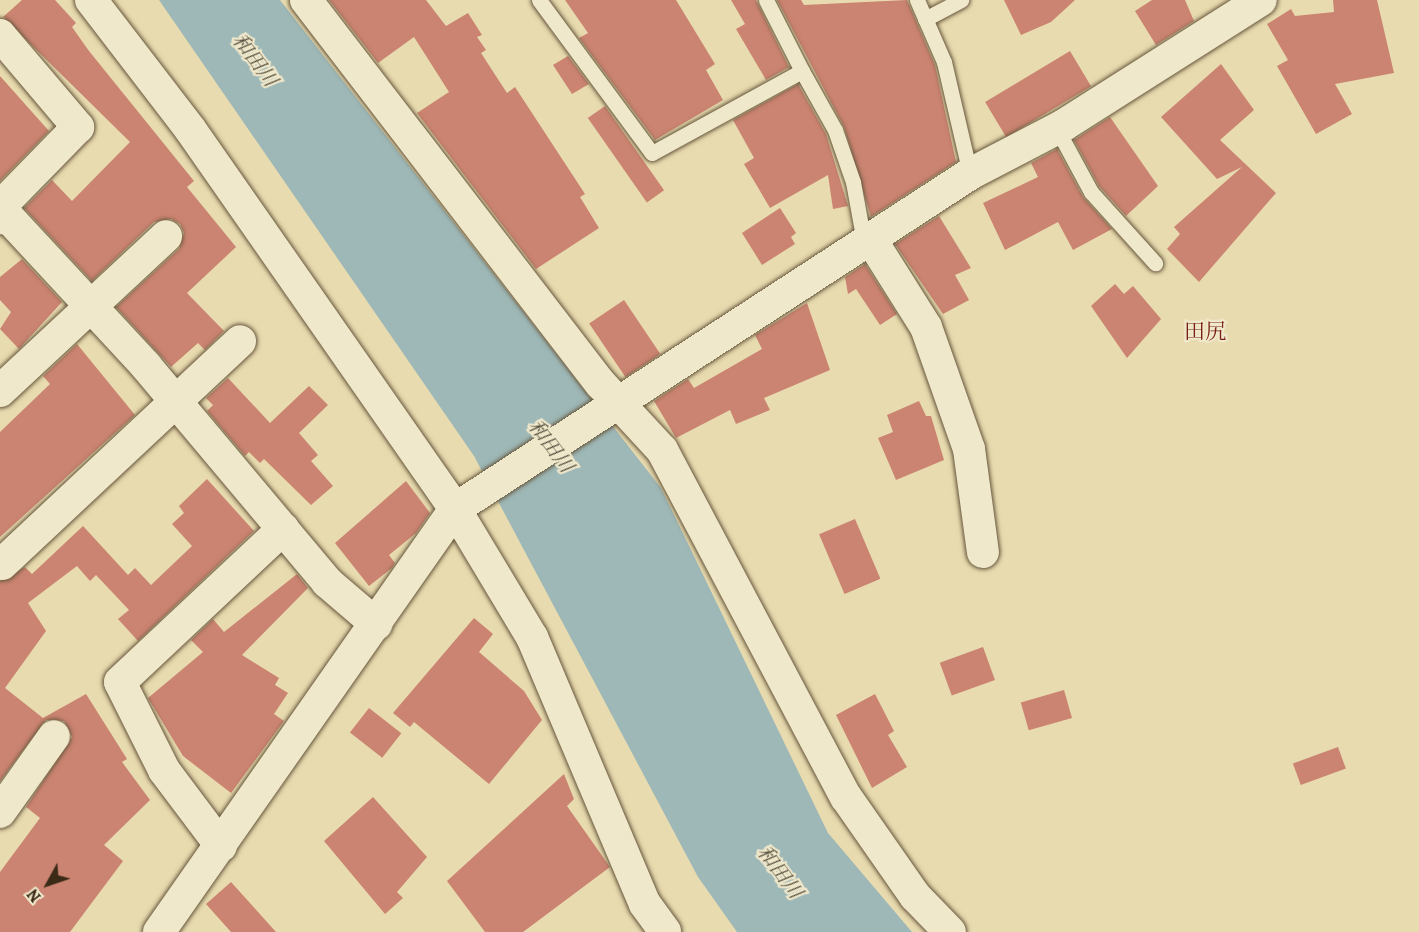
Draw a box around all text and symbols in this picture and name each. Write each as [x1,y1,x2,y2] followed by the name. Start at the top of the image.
[227,29,283,91] water label: 和田川
[1184,318,1226,344] district label: 田尻
[523,415,579,477] water label: 和田川
[752,841,808,903] water label: 和田川
[18,854,78,914] north arrow
[22,884,46,907] text: N

